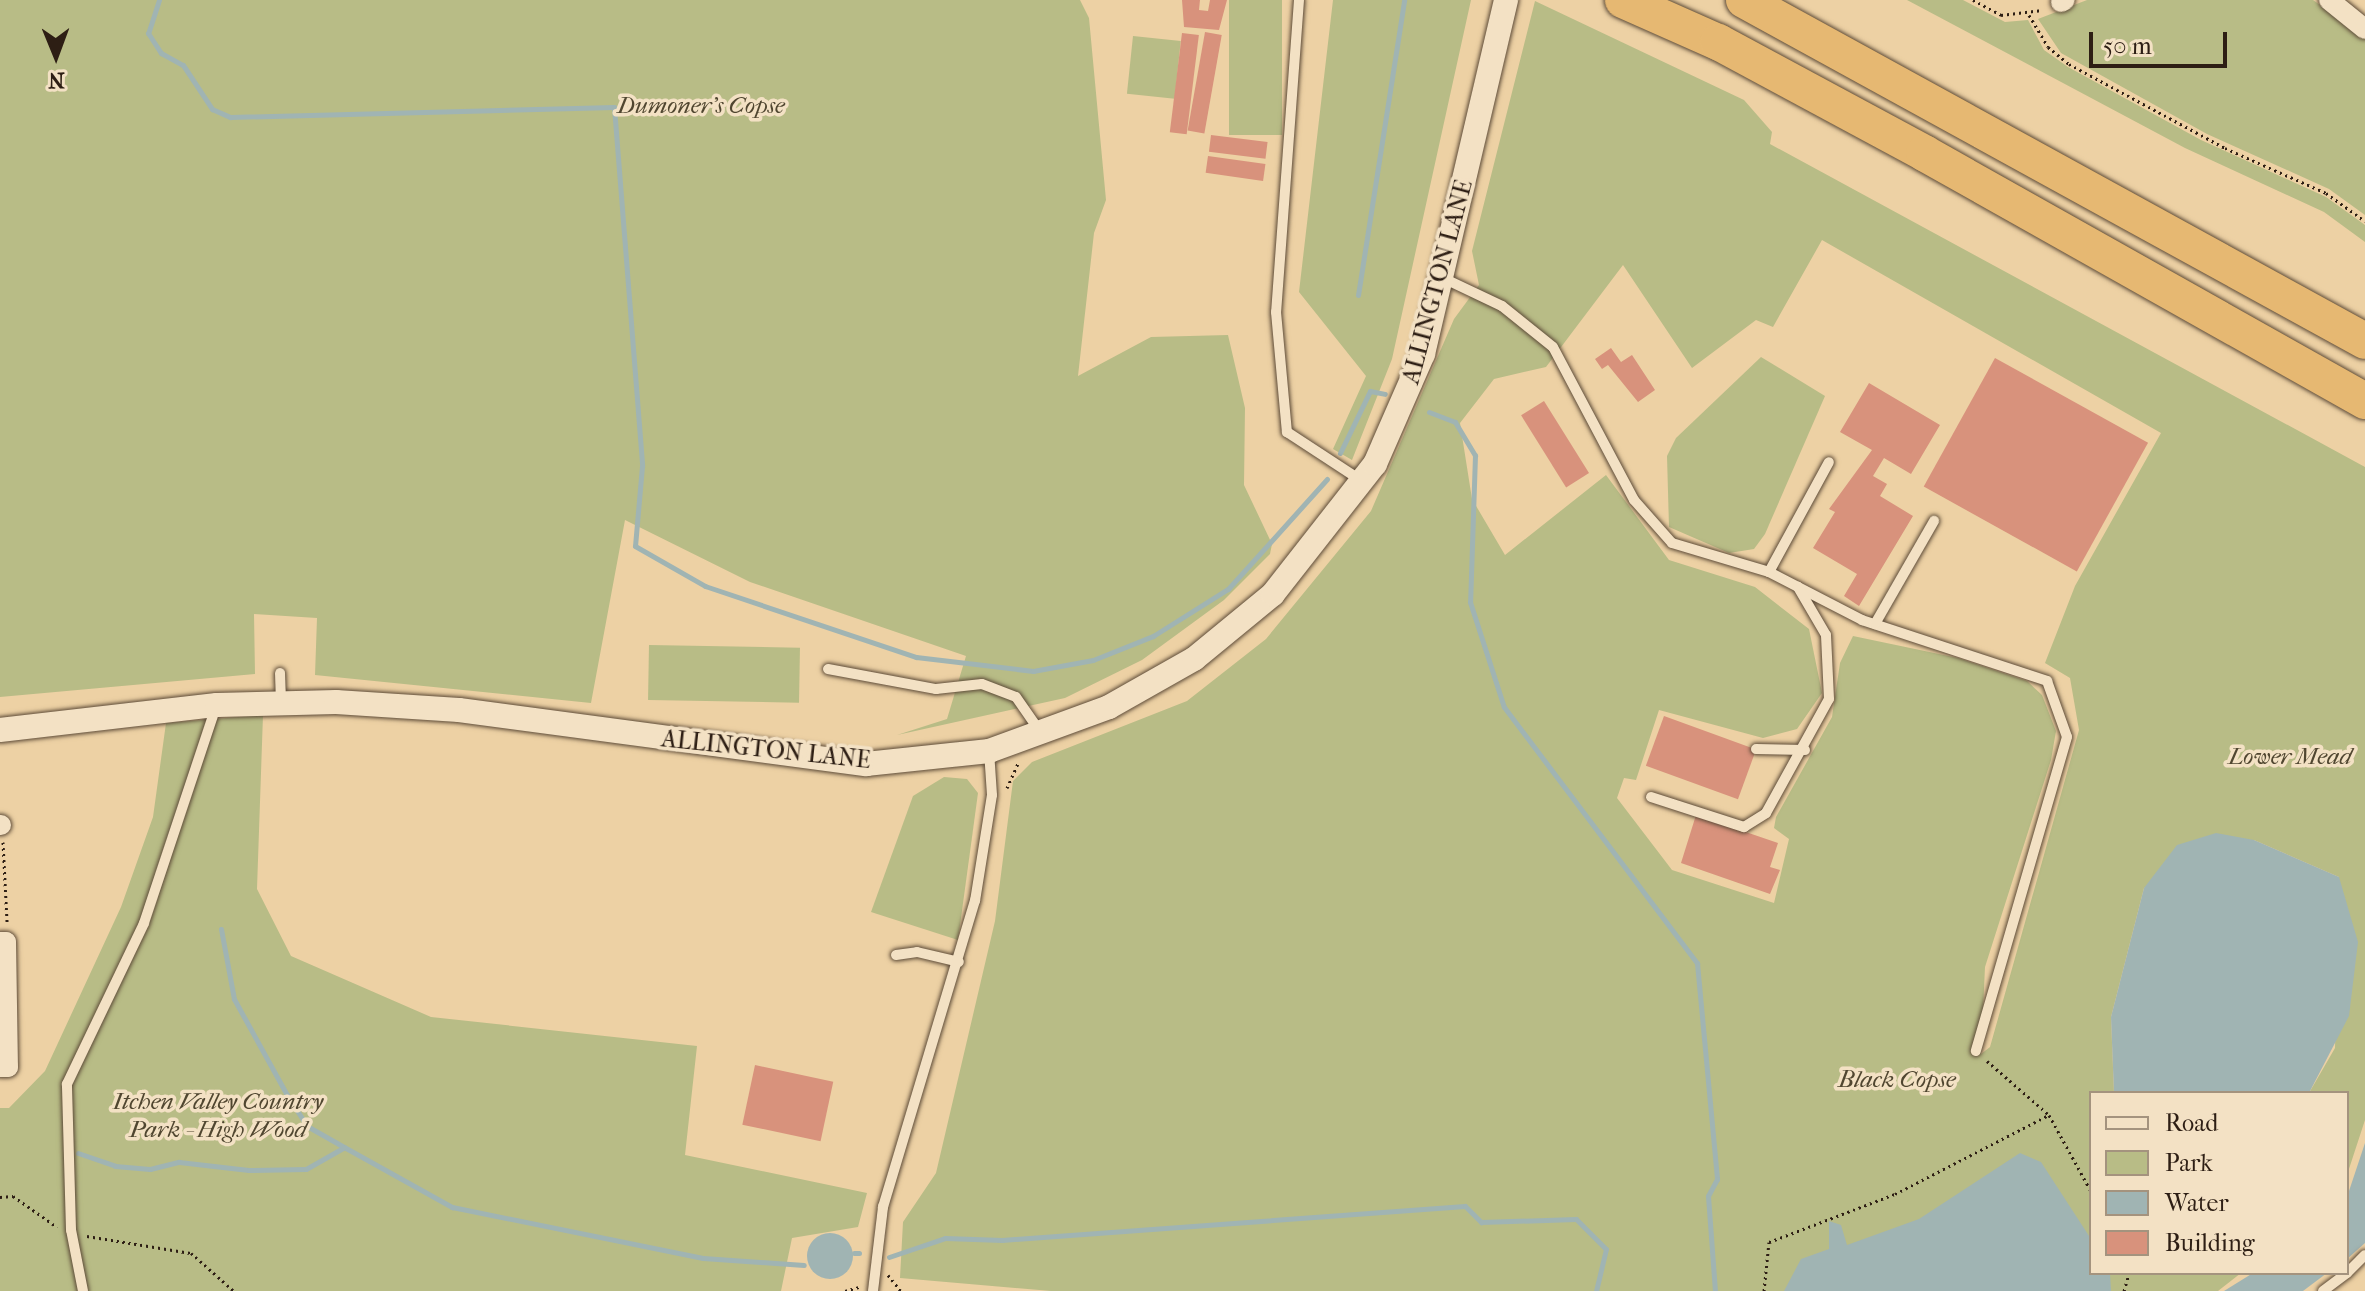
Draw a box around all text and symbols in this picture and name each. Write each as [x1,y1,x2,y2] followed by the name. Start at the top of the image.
[16,16,96,96] north arrow
[2093,16,2231,66] scale bar
[2103,32,2152,60] text: 50 m
[48,67,65,93] text: N
[617,92,785,120] park label: Dumoner's Copse
[1397,177,1479,387] street label: ALLINGTON LANE
[660,725,872,775] street label: ALLINGTON LANE
[2228,743,2352,771] park label: Lower Mead
[1838,1066,1956,1094] park label: Black Copse
[113,1088,323,1144] park label: Itchen Valley Country Park - High Wood
[2089,1091,2349,1275] legend
[2165,1109,2218,1137] text: Road
[2165,1149,2213,1177] text: Park
[2165,1189,2229,1217] text: Water
[2165,1229,2255,1257] text: Building

